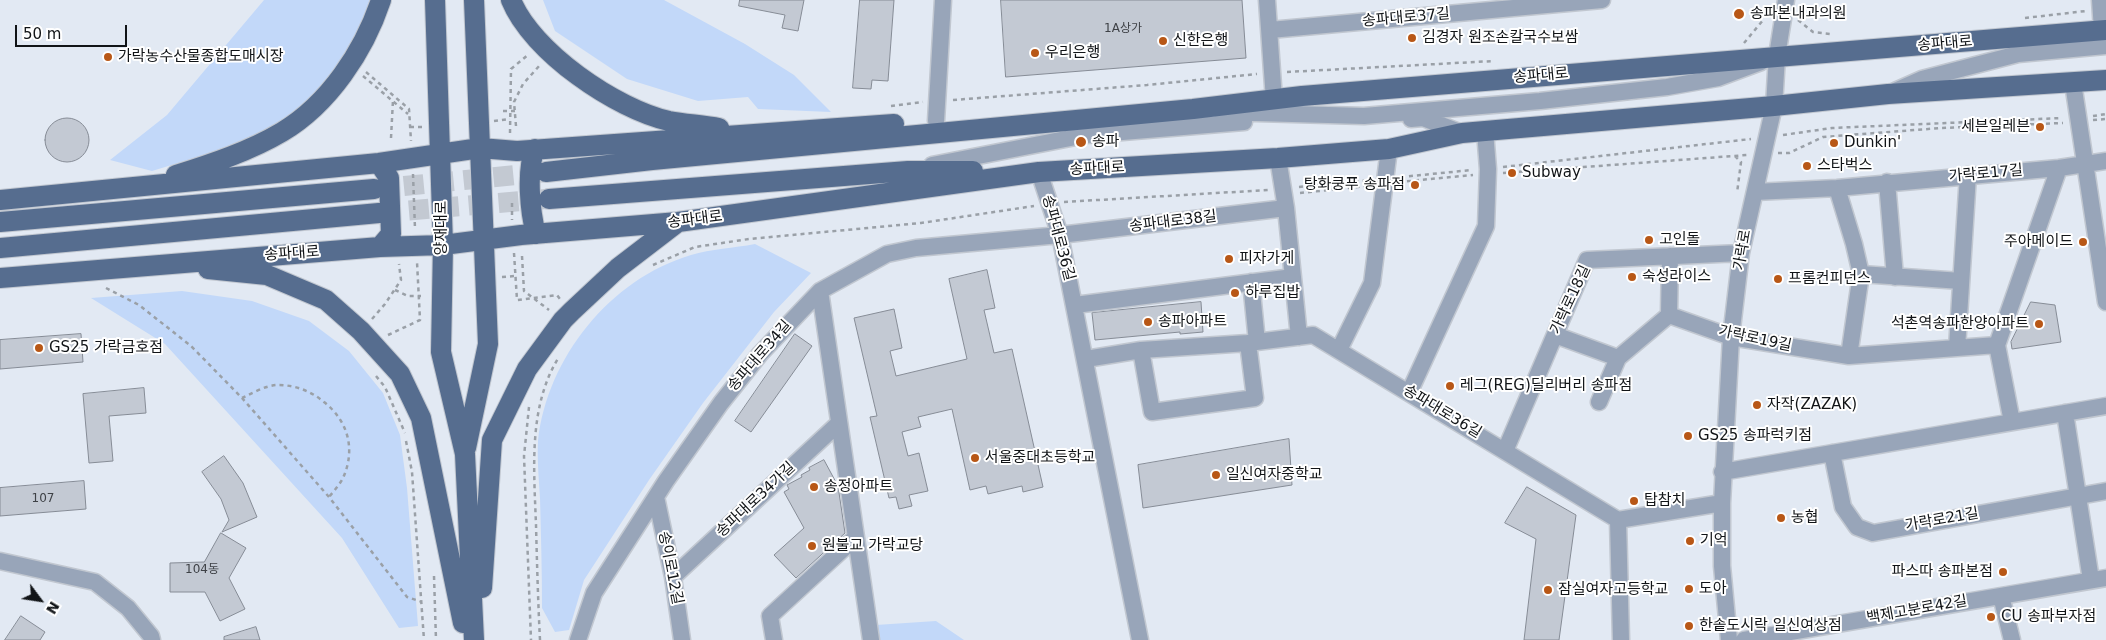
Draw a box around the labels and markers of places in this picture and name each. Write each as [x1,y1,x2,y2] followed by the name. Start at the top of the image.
[1750,5,1847,23] place label: 송파본내과의원
[1732,7,1746,21] marker: 송파본내과의원
[1422,29,1579,47] place label: 김경자 원조손칼국수보쌈
[1173,32,1228,50] place label: 신한은행
[1406,32,1418,44] marker: 김경자 원조손칼국수보쌈
[1157,35,1169,47] marker: 신한은행
[1045,44,1100,62] place label: 우리은행
[1029,47,1041,59] marker: 우리은행
[118,48,284,66] place label: 가락농수산물종합도매시장
[102,51,114,63] marker: 가락농수산물종합도매시장
[1961,118,2030,136] place label: 세븐일레븐
[2034,121,2046,133] marker: 세븐일레븐
[1092,133,1120,151] place label: 송파
[1844,134,1901,152] place label: Dunkin'
[1074,135,1088,149] marker: 송파
[1828,137,1840,149] marker: Dunkin'
[1817,157,1872,175] place label: 스타벅스
[1801,160,1813,172] marker: 스타벅스
[1522,164,1581,182] place label: Subway
[1506,167,1518,179] marker: Subway
[1304,176,1405,194] place label: 탕화쿵푸 송파점
[1409,179,1421,191] marker: 탕화쿵푸 송파점
[1659,231,1700,249] place label: 고인돌
[2004,233,2073,251] place label: 주아메이드
[1643,234,1655,246] marker: 고인돌
[2077,236,2089,248] marker: 주아메이드
[1239,250,1294,268] place label: 피자가게
[1223,253,1235,265] marker: 피자가게
[1642,268,1711,286] place label: 숙성라이스
[1788,270,1871,288] place label: 프롬컨피던스
[1626,271,1638,283] marker: 숙성라이스
[1772,273,1784,285] marker: 프롬컨피던스
[1245,284,1300,302] place label: 하루집밥
[1229,287,1241,299] marker: 하루집밥
[1158,313,1227,331] place label: 송파아파트
[1891,315,2029,333] place label: 석촌역송파한양아파트
[1142,316,1154,328] marker: 송파아파트
[2033,318,2045,330] marker: 석촌역송파한양아파트
[49,339,163,357] place label: GS25 가락금호점
[33,342,45,354] marker: GS25 가락금호점
[1460,377,1632,395] place label: 레그(REG)딜리버리 송파점
[1444,380,1456,392] marker: 레그(REG)딜리버리 송파점
[1767,396,1857,414] place label: 자작(ZAZAK)
[1751,399,1763,411] marker: 자작(ZAZAK)
[1698,427,1812,445] place label: GS25 송파럭키점
[1682,430,1694,442] marker: GS25 송파럭키점
[985,449,1095,467] place label: 서울중대초등학교
[969,452,981,464] marker: 서울중대초등학교
[1226,466,1323,484] place label: 일신여자중학교
[1210,469,1222,481] marker: 일신여자중학교
[824,478,893,496] place label: 송정아파트
[808,481,820,493] marker: 송정아파트
[1644,492,1685,510] place label: 탑참치
[1628,495,1640,507] marker: 탑참치
[1791,509,1819,527] place label: 농협
[1775,512,1787,524] marker: 농협
[1700,532,1728,550] place label: 기억
[1684,535,1696,547] marker: 기억
[822,537,923,555] place label: 원불교 가락교당
[806,540,818,552] marker: 원불교 가락교당
[1892,563,1993,581] place label: 파스따 송파본점
[1997,566,2009,578] marker: 파스따 송파본점
[1699,580,1727,598] place label: 도아
[1558,581,1668,599] place label: 잠실여자고등학교
[1683,583,1695,595] marker: 도아
[1542,584,1554,596] marker: 잠실여자고등학교
[2001,608,2096,626] place label: CU 송파부자점
[1985,611,1997,623] marker: CU 송파부자점
[1699,617,1842,635] place label: 한솥도시락 일신여상점
[1683,620,1695,632] marker: 한솥도시락 일신여상점

